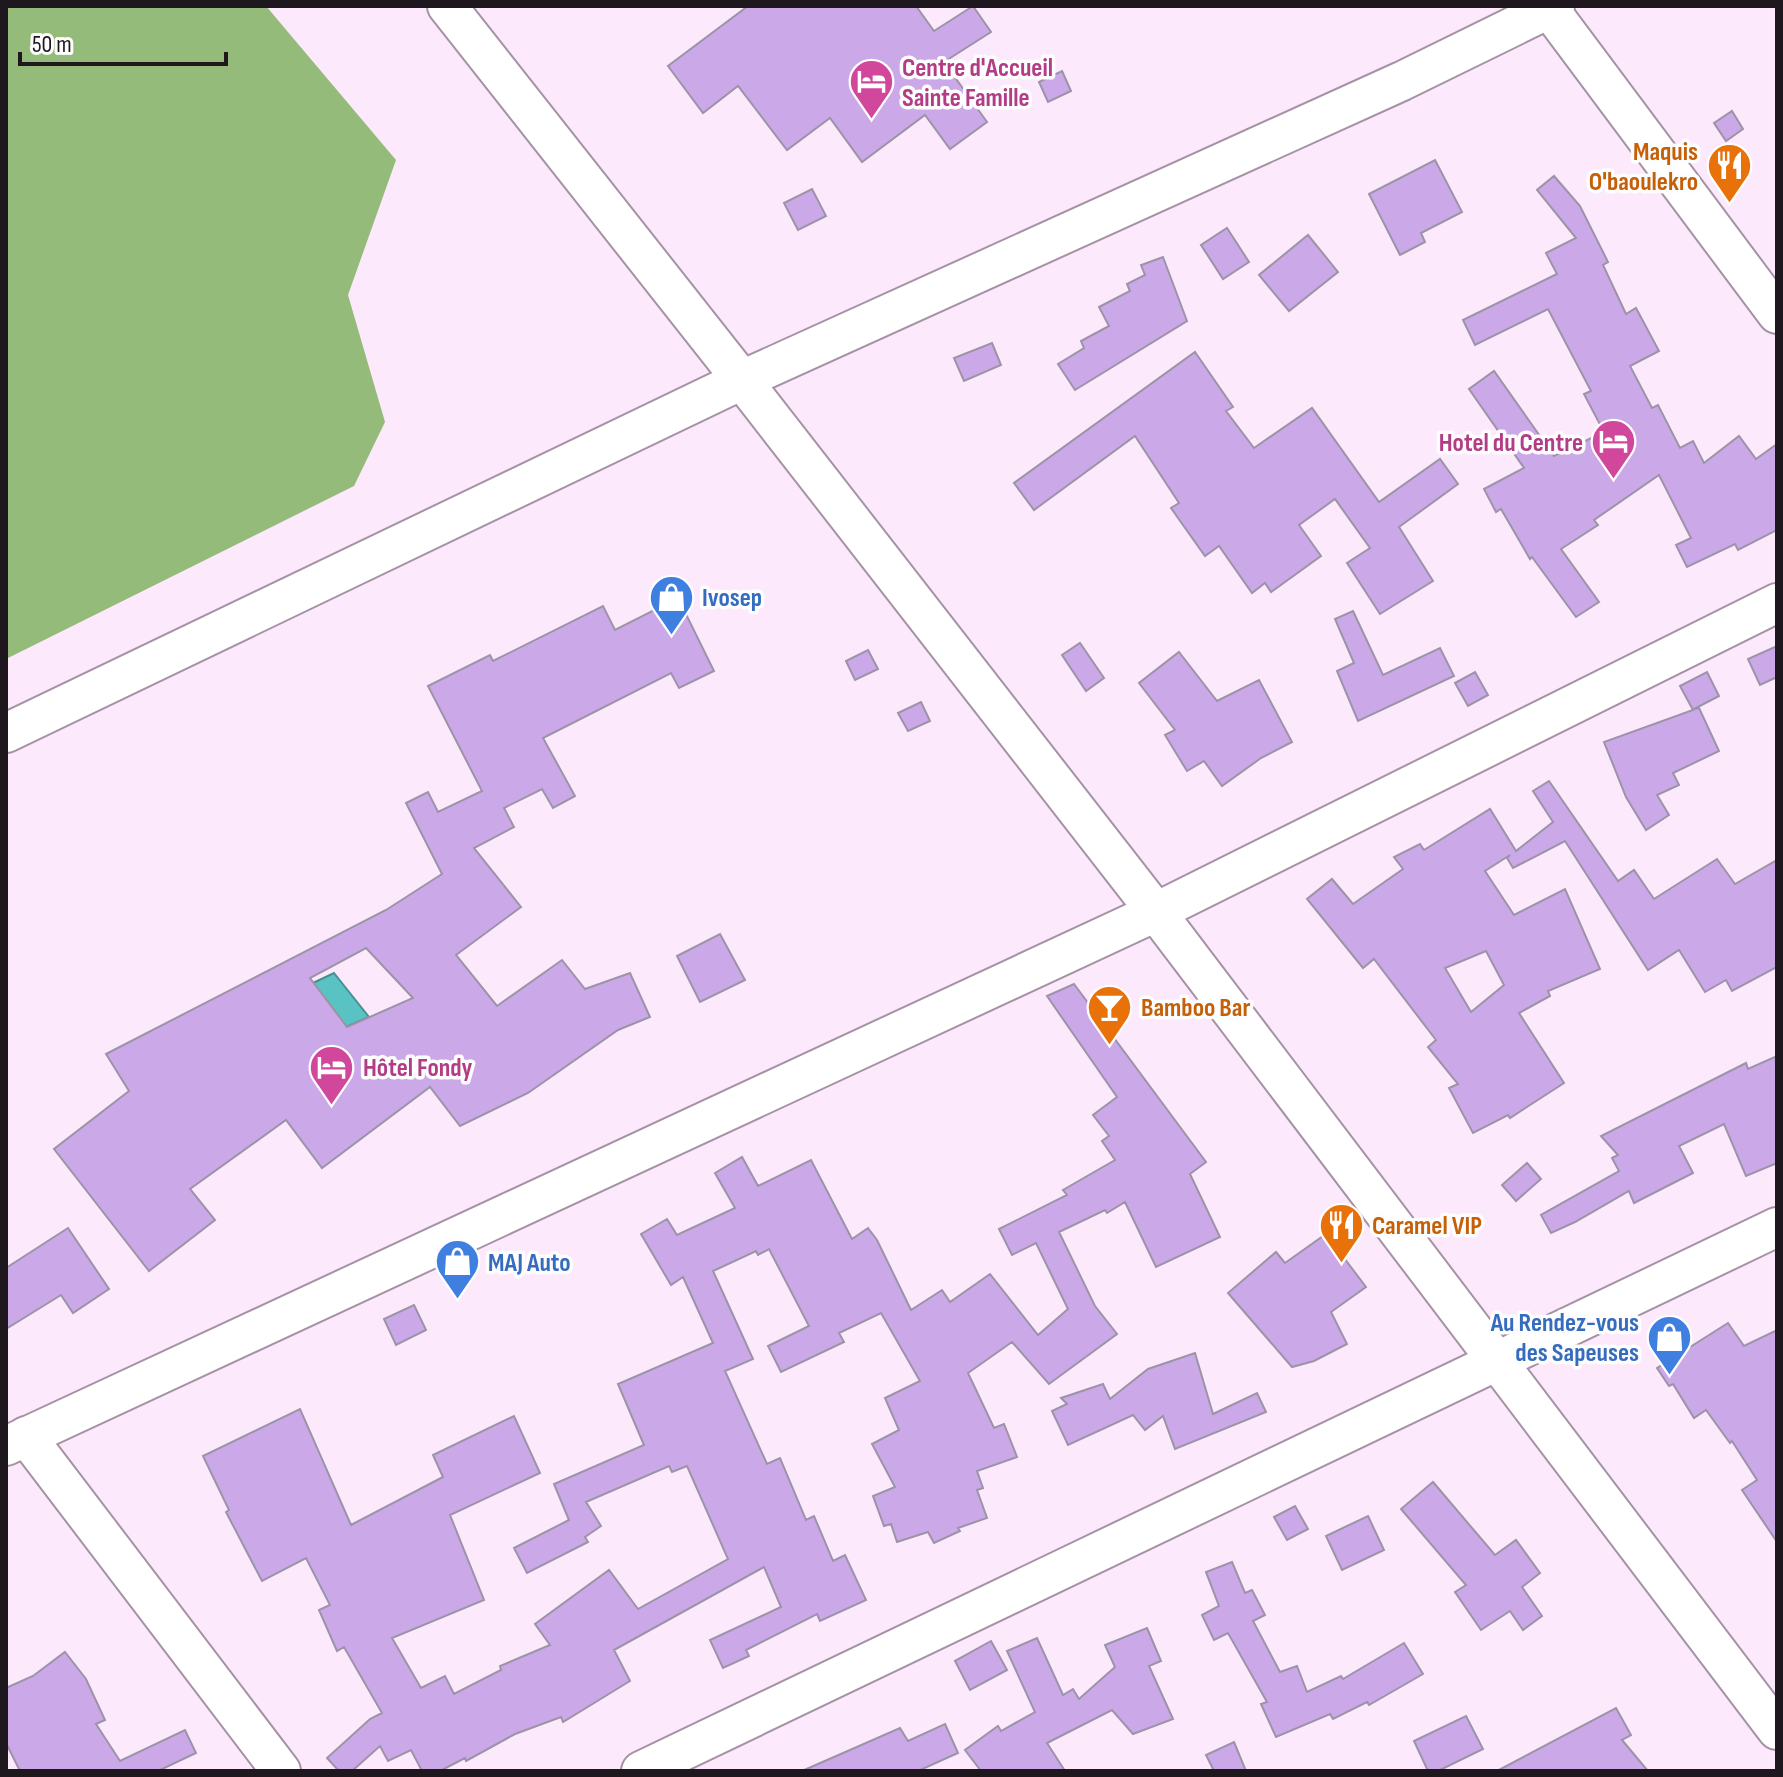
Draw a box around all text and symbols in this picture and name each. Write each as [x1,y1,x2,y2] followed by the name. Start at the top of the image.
[20,16,226,66] scale bar
[32,30,72,59] text: 50 m
[902,53,1053,114] place label: Centre d'Accueil Sainte Famille
[847,58,895,121] hotel icon: Centre d'Accueil Sainte Famille
[1589,137,1698,198] place label: Maquis O'baoulekro
[1705,142,1753,205] restaurant icon: Maquis O'baoulekro
[1590,418,1638,481] hotel icon: Hotel du Centre
[1439,428,1583,459] place label: Hotel du Centre
[647,573,695,636] shop icon: Ivosep
[702,583,762,614] place label: Ivosep
[1086,983,1134,1046] bar icon: Bamboo Bar
[1141,993,1251,1024] place label: Bamboo Bar
[308,1043,356,1106] hotel icon: Hôtel Fondy
[363,1053,473,1084] place label: Hôtel Fondy
[1317,1201,1365,1264] restaurant icon: Caramel VIP
[1372,1211,1482,1242] place label: Caramel VIP
[433,1238,481,1301] shop icon: MAJ Auto
[488,1248,571,1279] place label: MAJ Auto
[1490,1308,1639,1369] place label: Au Rendez-vous des Sapeuses
[1646,1313,1694,1376] shop icon: Au Rendez-vous des Sapeuses

